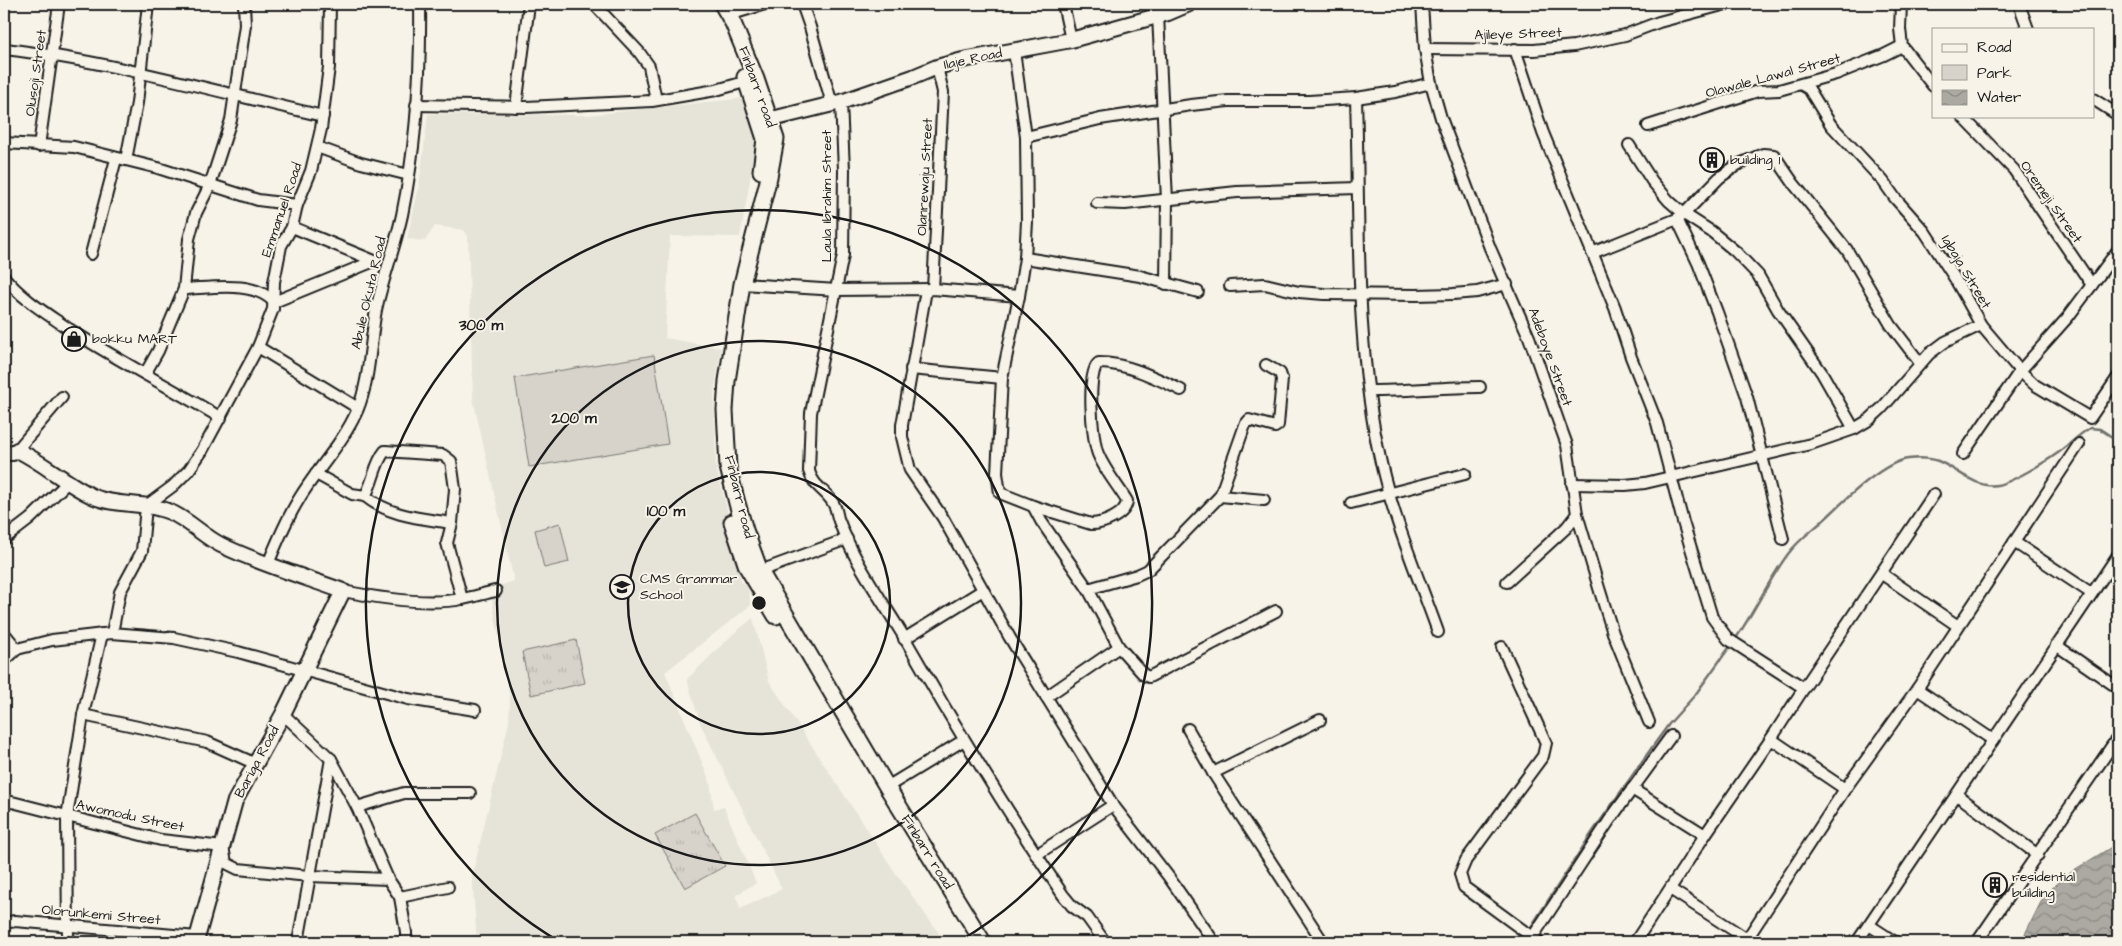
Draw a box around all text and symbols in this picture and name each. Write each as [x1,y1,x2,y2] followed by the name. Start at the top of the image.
[1474,22,1562,46] street label: Ajileye Street
[20,28,52,117] street label: Olusoji Street
[1932,28,2094,118] legend
[1977,37,2012,58] text: Road
[942,43,1004,75] street label: Ilaje Road
[733,44,781,130] street label: Finbarr road
[1703,48,1843,104] street label: Olawale Lawal Street
[1977,63,2012,84] text: Park
[1977,87,2021,108] text: Water
[912,117,938,236] street label: Olanrewaju Street
[817,129,837,262] street label: Laula Ibrahim Street
[1699,147,1725,173] building icon: building 1
[1730,150,1780,170] place label: building 1
[2015,157,2087,248] street label: Oremeji Street
[256,160,308,260] street label: Emmanuel Road
[1936,231,1996,313] street label: Igbaja Street
[346,235,392,351] street label: Abule Okuta Road
[1523,305,1577,409] street label: Adeboye Street
[458,315,503,336] text: 300 m
[61,326,87,352] shop icon: bokku MART
[92,329,177,349] place label: bokku MART
[550,408,597,429] text: 200 m
[719,453,759,541] street label: Finbarr road
[647,501,686,522] text: 100 m
[640,569,738,605] place label: CMS Grammar School
[609,574,635,600] school or university icon: CMS Grammar School
[750,594,768,612] centre of rings
[230,722,284,802] street label: Bariga Road
[74,795,186,837] street label: Awomodu Street
[896,811,958,893] street label: Finbarr road
[2012,867,2075,903] place label: residential building
[1982,872,2008,898] building icon: residential building
[41,900,162,930] street label: Olorunkemi Street

